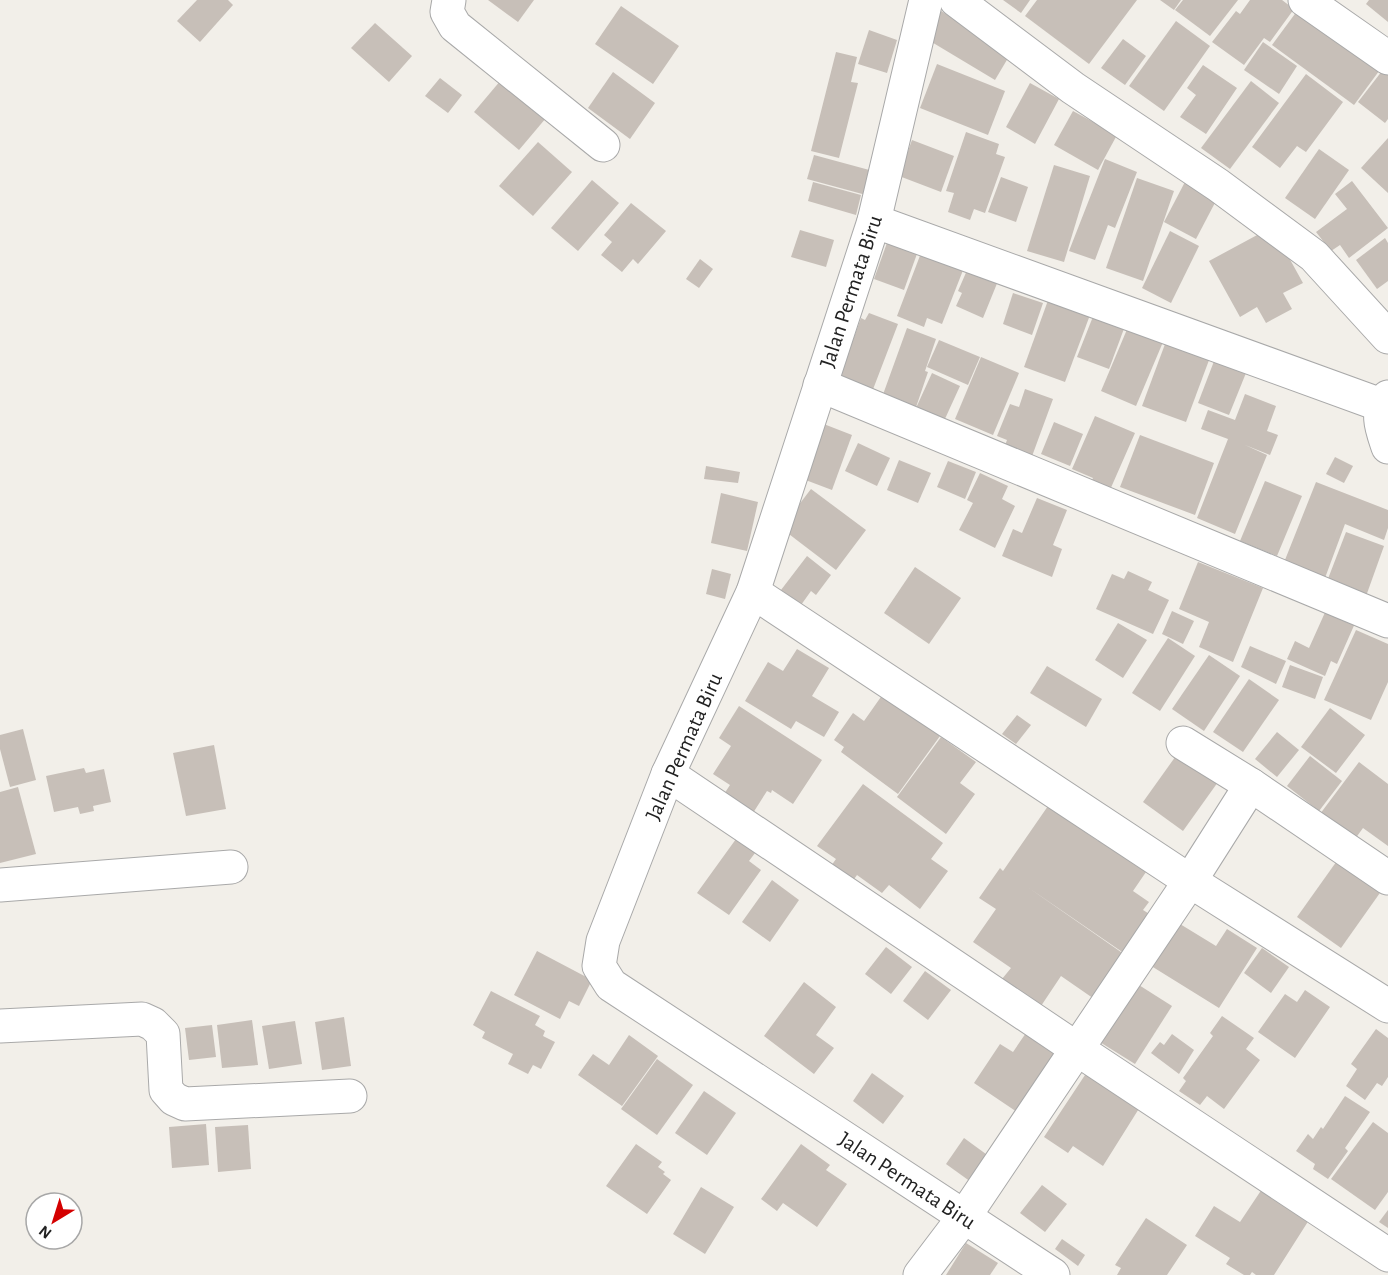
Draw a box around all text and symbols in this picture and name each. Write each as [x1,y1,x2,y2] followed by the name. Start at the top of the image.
[816,212,886,370] street label: Jalan Permata Biru
[642,669,726,823] street label: Jalan Permata Biru
[835,1128,980,1233] street label: Jalan Permata Biru
[24,1191,84,1251] north arrow
[36,1222,55,1242] text: N

